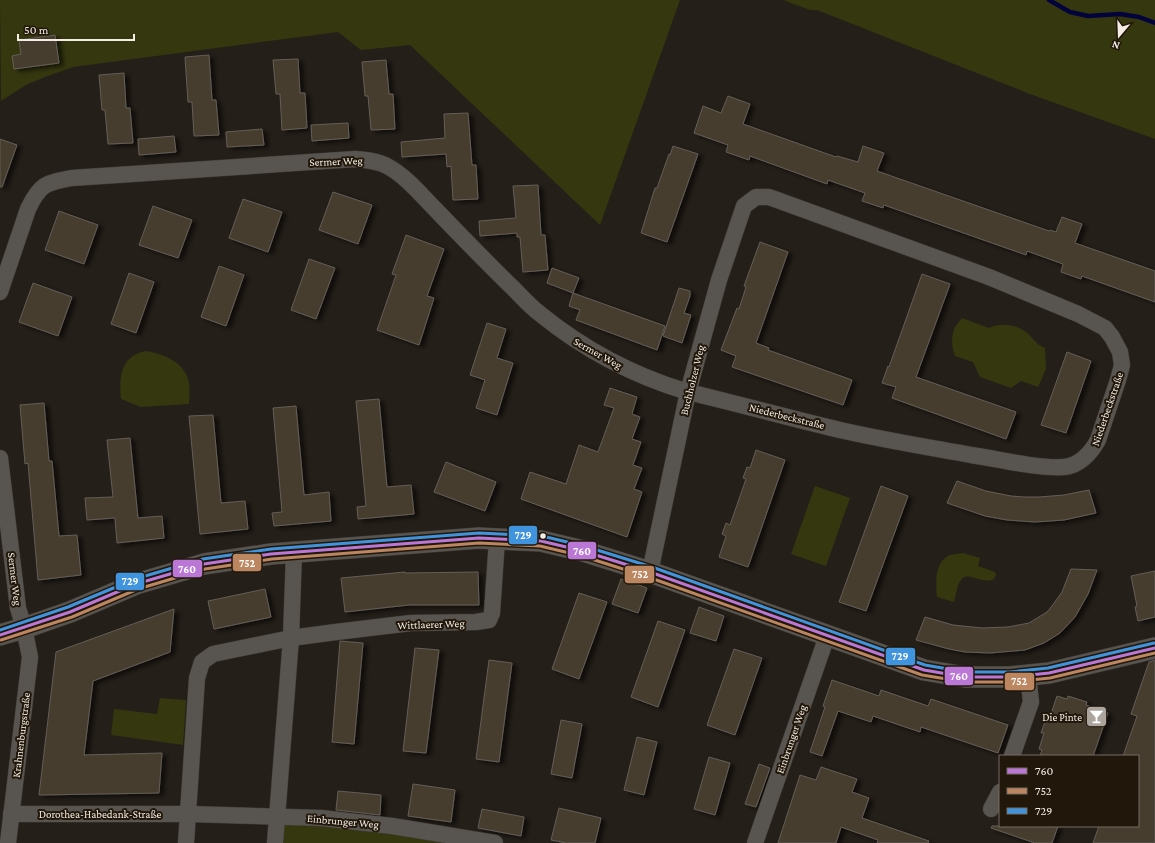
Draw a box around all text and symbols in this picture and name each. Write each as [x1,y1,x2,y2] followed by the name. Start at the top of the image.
[18,16,134,42] scale bar
[1099,16,1139,56] north arrow
[24,23,49,37] text: 50 m
[1110,38,1121,52] text: N
[309,154,364,169] street label: Sermer Weg
[571,335,625,372] street label: Sermer Weg
[677,343,708,417] street label: Buchholzer Weg
[1089,370,1125,448] street label: Niederbeckstraße
[748,401,826,431] street label: Niederbeckstraße
[508,525,538,545] line badge: 729
[515,529,531,541] text: 729
[538,531,548,541] unlabelled marker
[567,541,597,560] line badge: 760
[573,545,591,557] text: 760
[5,552,24,607] street label: Sermer Weg
[232,553,262,572] line badge: 752
[239,557,255,569] text: 752
[172,559,203,578] line badge: 760
[178,563,196,575] text: 760
[624,565,655,584] line badge: 752
[632,568,648,580] text: 752
[115,572,145,591] line badge: 729
[122,575,138,587] text: 729
[397,617,465,632] street label: Wittlaerer Weg
[885,647,916,666] line badge: 729
[892,650,908,662] text: 729
[944,666,974,686] line badge: 760
[950,670,968,682] text: 760
[1004,672,1035,691] line badge: 752
[1011,675,1027,687] text: 752
[10,692,33,778] street label: Krahnenburgstraße
[774,702,810,775] street label: Einbrunger Weg
[1084,704,1110,730] bar icon: Die Pinte
[1042,711,1082,723] place label: Die Pinte
[999,755,1139,827] legend
[1035,764,1054,778] text: 760
[1035,784,1052,798] text: 752
[1035,804,1052,818] text: 729
[39,808,162,820] street label: Dorothea-Habedank-Straße
[307,812,380,831] street label: Einbrunger Weg

